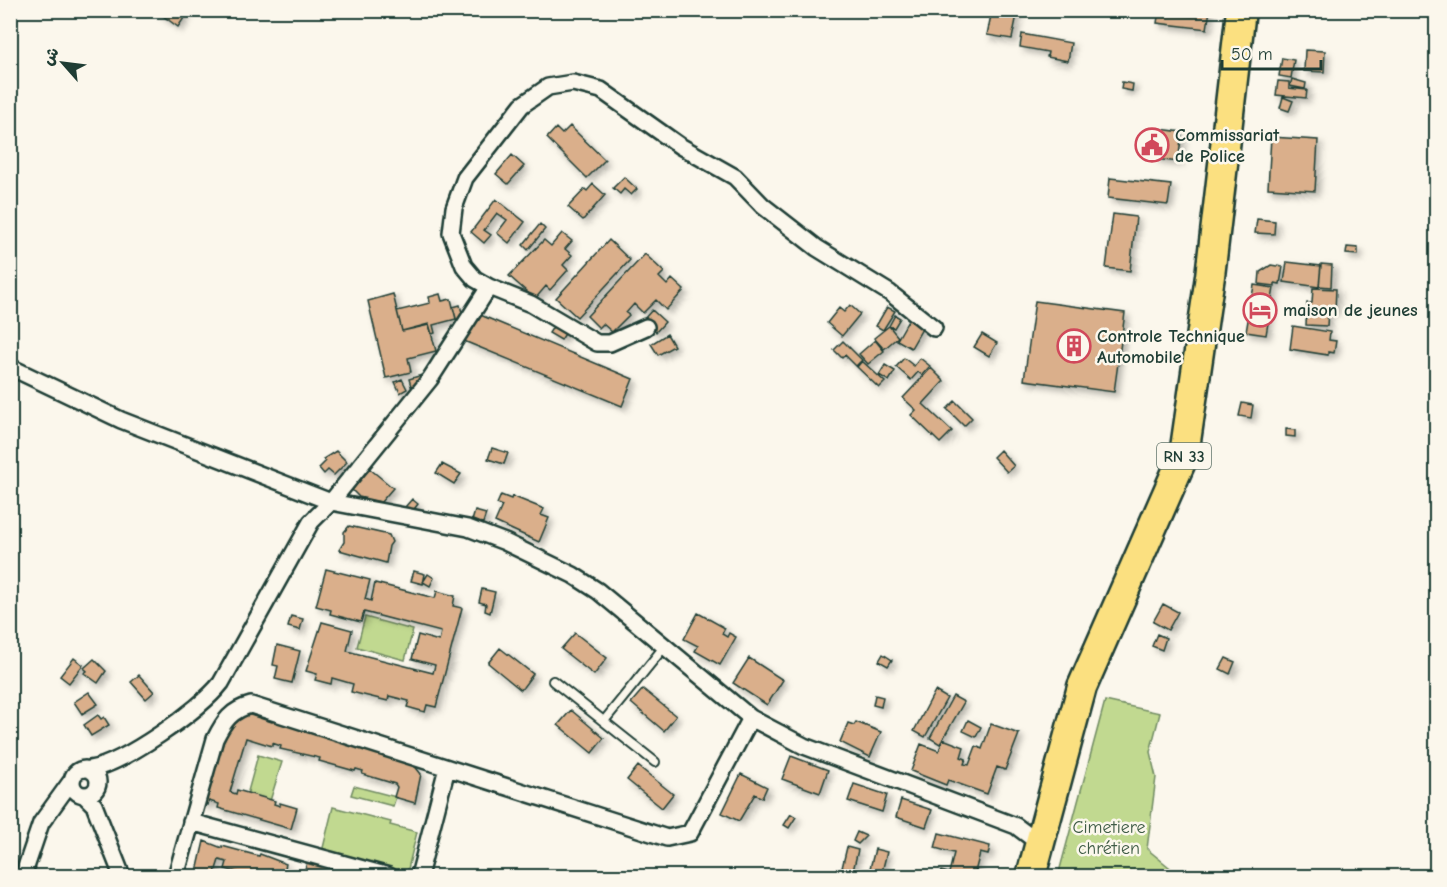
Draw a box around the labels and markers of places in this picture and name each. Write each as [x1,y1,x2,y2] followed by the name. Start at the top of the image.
[1175,125,1280,167] place label: Commissariat de Police
[1134,127,1170,163] public building icon: Commissariat de Police
[1242,292,1278,328] hotel icon: maison de jeunes
[1283,300,1418,321] place label: maison de jeunes
[1097,326,1245,368] place label: Controle Technique Automobile
[1056,328,1092,364] building icon: Controle Technique Automobile

